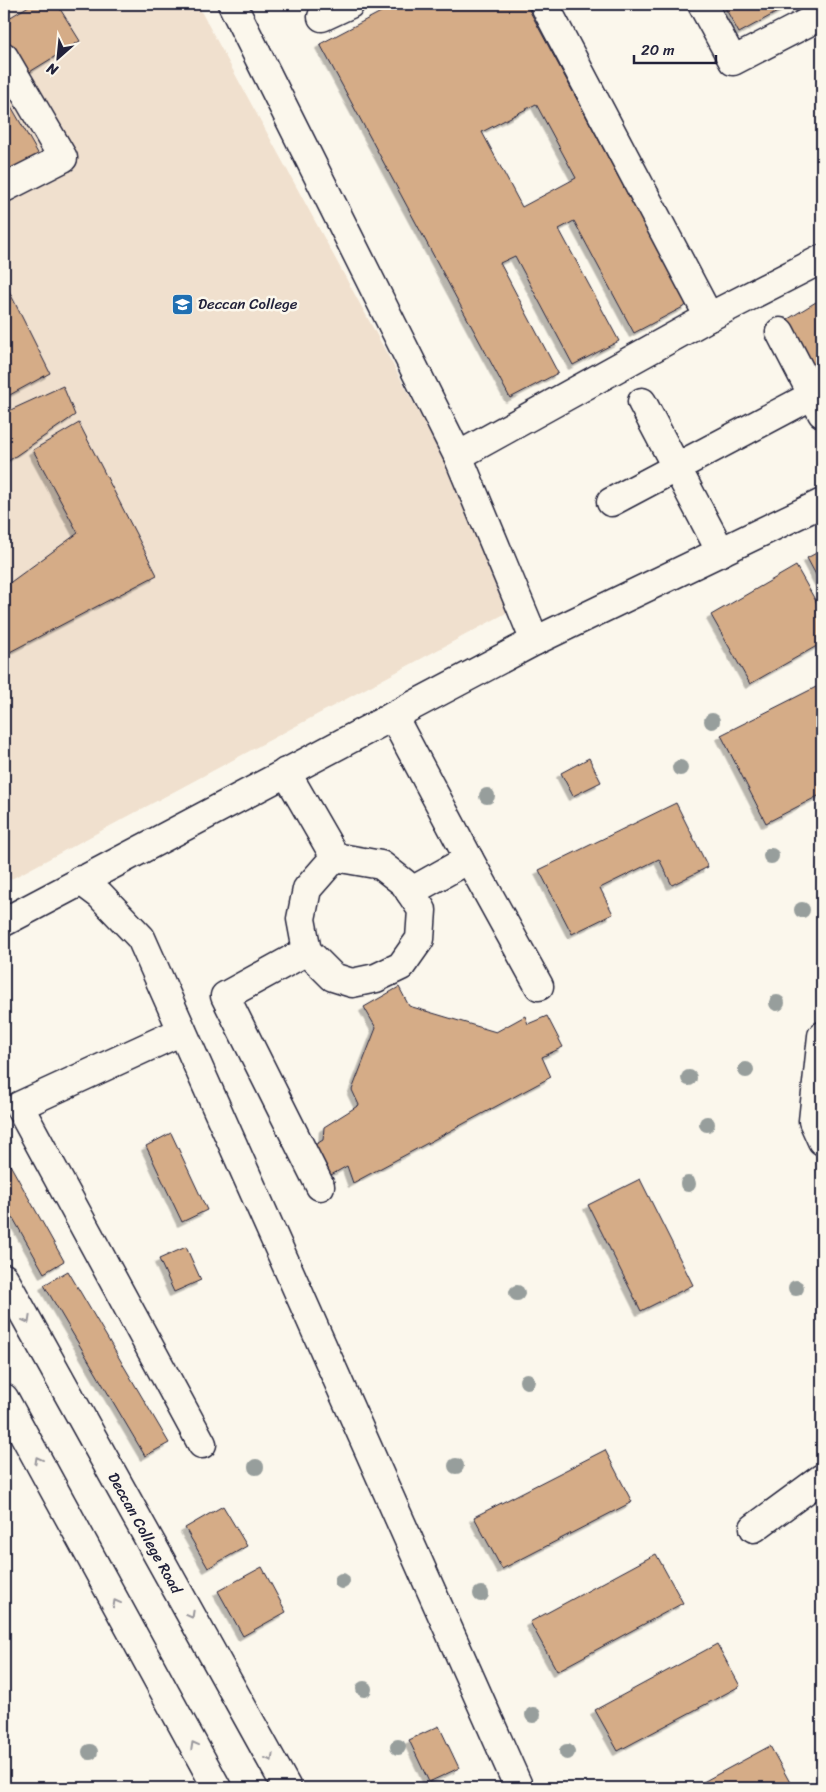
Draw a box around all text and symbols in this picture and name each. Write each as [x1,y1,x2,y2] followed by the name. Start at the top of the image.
[32,32,82,82] north arrow
[634,32,716,64] scale bar
[641,37,675,63] text: 20 m
[42,56,63,83] text: N
[198,291,298,317] place label: Deccan College
[170,292,194,316] school or university icon: Deccan College
[21,1315,31,1324] one-way arrow
[34,1457,44,1466] one-way arrow
[101,1467,190,1599] street label: Deccan College Road
[112,1599,122,1608] one-way arrow
[185,1610,195,1619] one-way arrow
[190,1742,200,1751] one-way arrow
[263,1752,273,1761] one-way arrow

